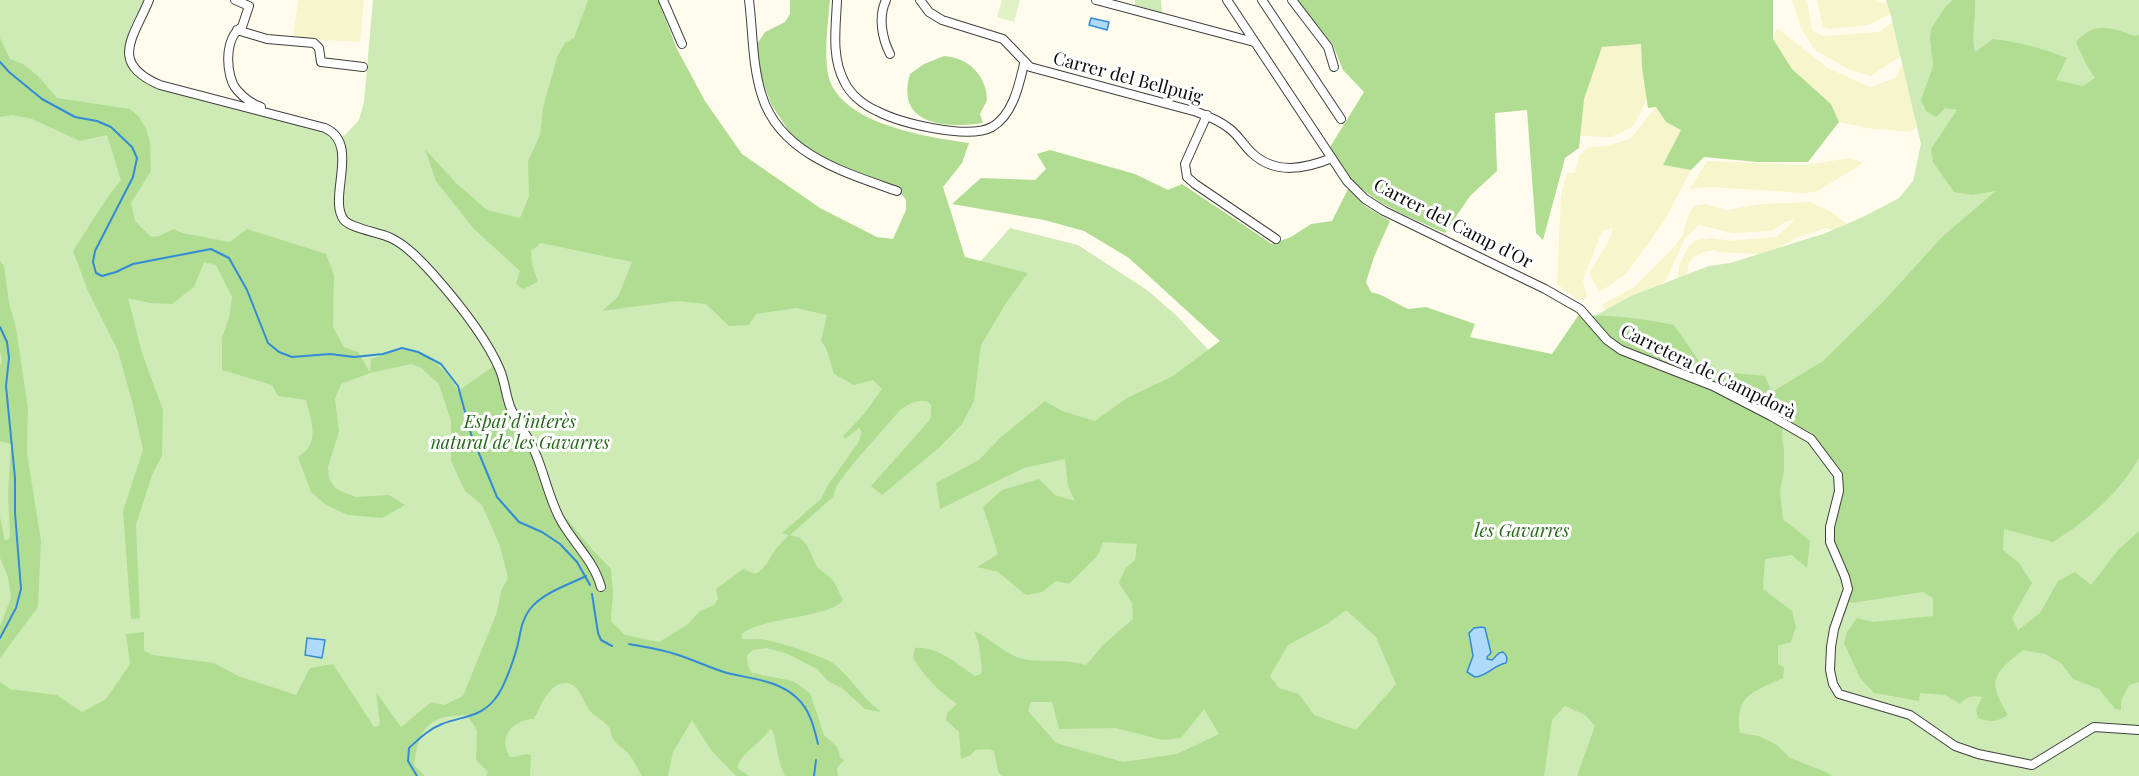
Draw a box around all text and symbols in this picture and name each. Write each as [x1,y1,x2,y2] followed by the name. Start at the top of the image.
[1051,48,1205,108] street label: Carrer del Bellpuig
[1370,175,1536,273] street label: Carrer del Camp d'Or
[1617,320,1799,424] street label: Carretera de Campdorà
[430,411,610,454] park label: Espai d'interès natural de les Gavarres
[1475,520,1569,542] park label: les Gavarres

